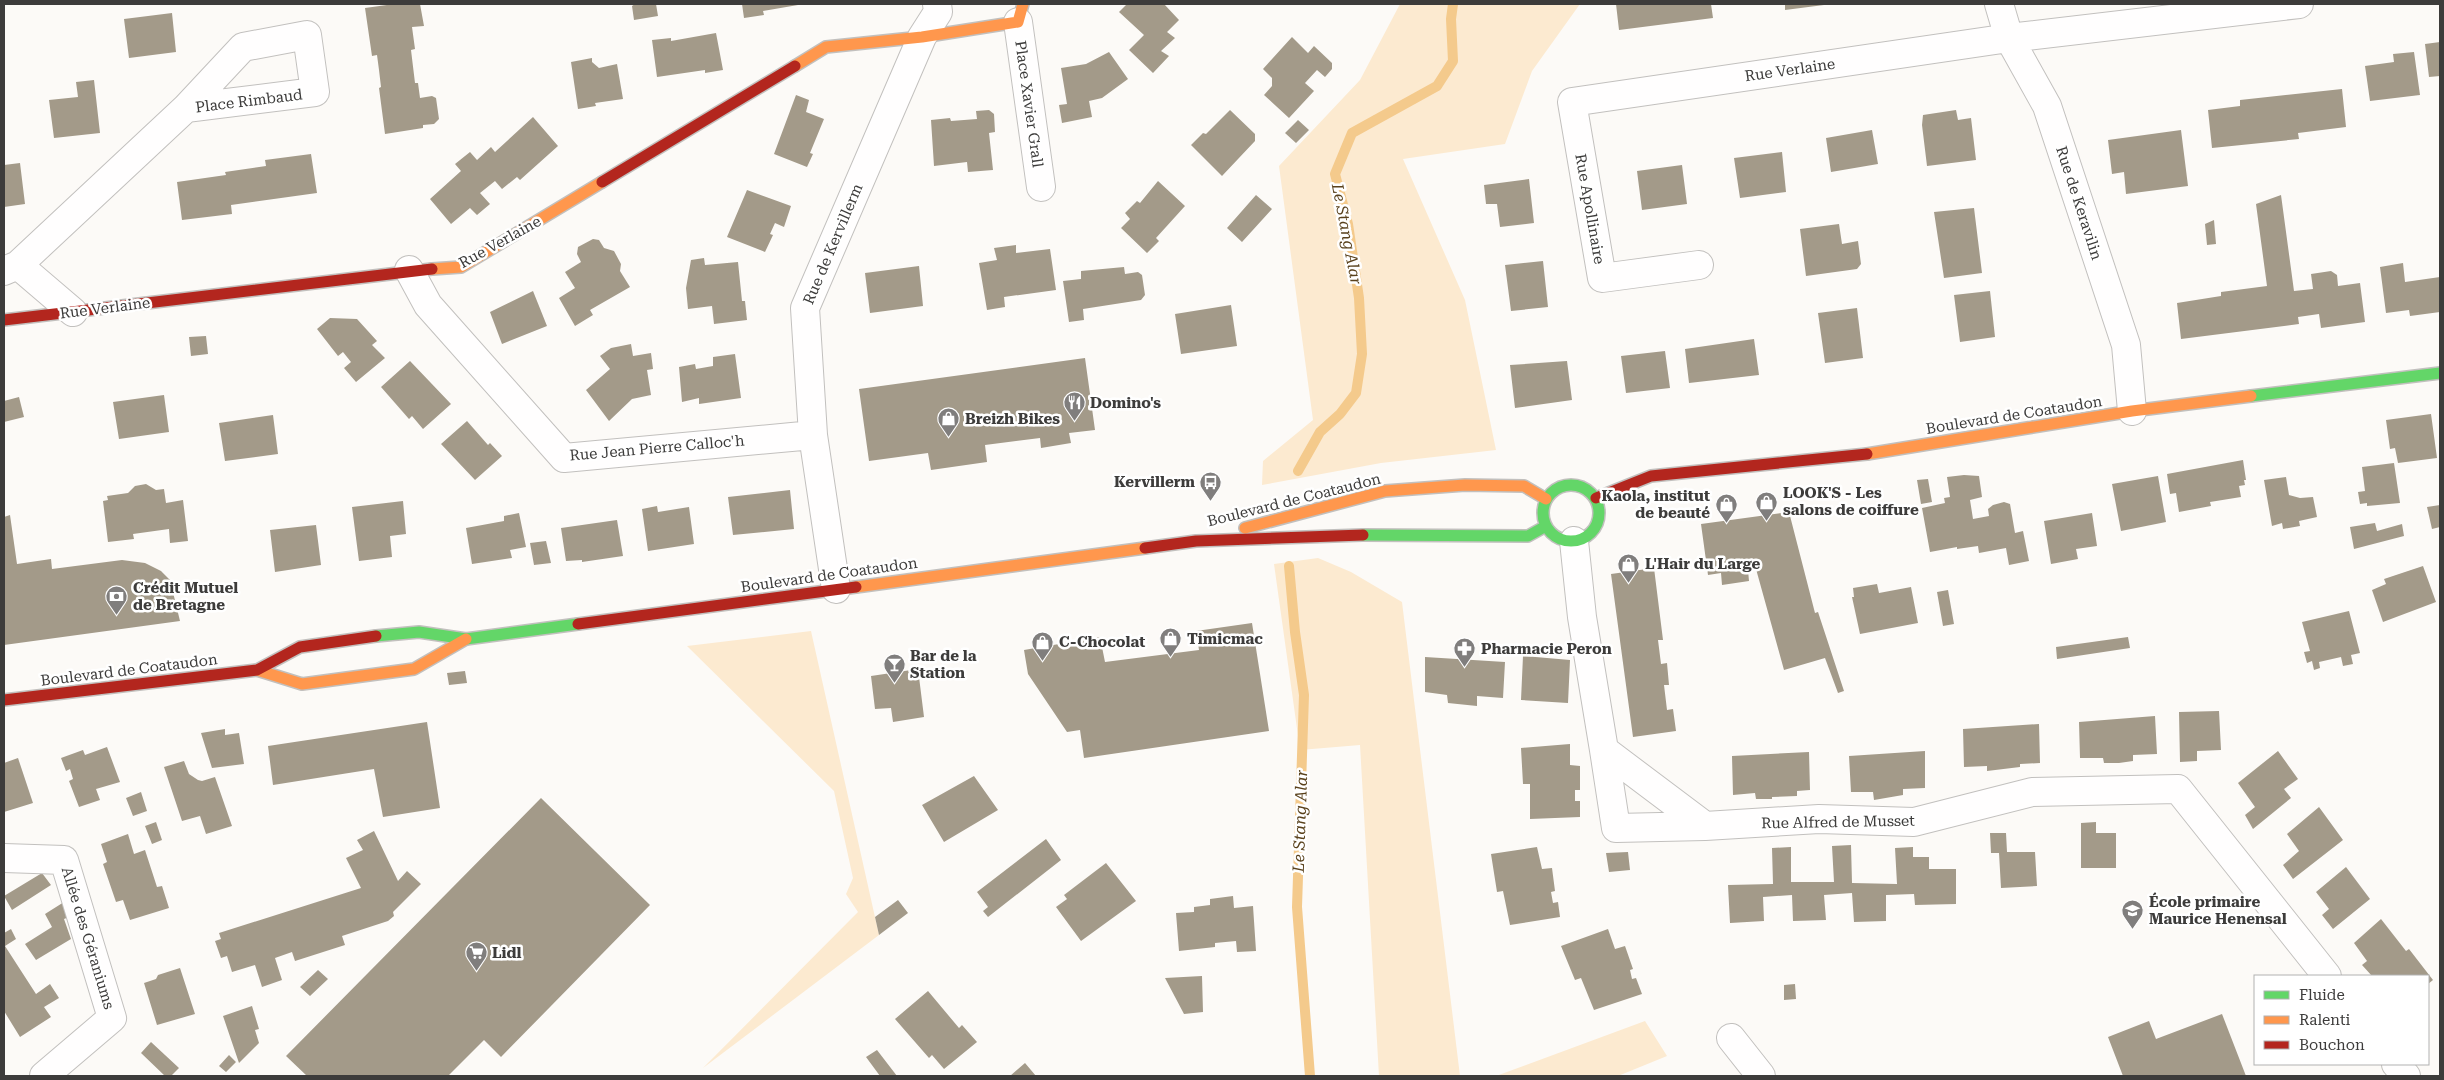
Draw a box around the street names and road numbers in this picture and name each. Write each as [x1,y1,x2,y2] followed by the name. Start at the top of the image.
[1011,39,1047,169] street label: Place Xavier Grall
[1744,55,1836,85] street label: Rue Verlaine
[194,85,304,117] street label: Place Rimbaud
[2052,144,2106,262] street label: Rue de Keravilin
[1571,152,1609,266] street label: Rue Apollinaire
[799,181,867,307] street label: Rue de Kervillerm
[456,212,544,272] street label: Rue Verlaine
[59,294,151,322] street label: Rue Verlaine
[1925,392,2104,438] street label: Boulevard de Coataudon
[569,431,745,465] street label: Rue Jean Pierre Calloc'h
[1205,470,1383,530] street label: Boulevard de Coataudon
[739,554,919,596] street label: Boulevard de Coataudon
[39,650,219,690] street label: Boulevard de Coataudon
[1761,812,1915,832] street label: Rue Alfred de Musset
[58,865,118,1011] street label: Allée des Géraniums

